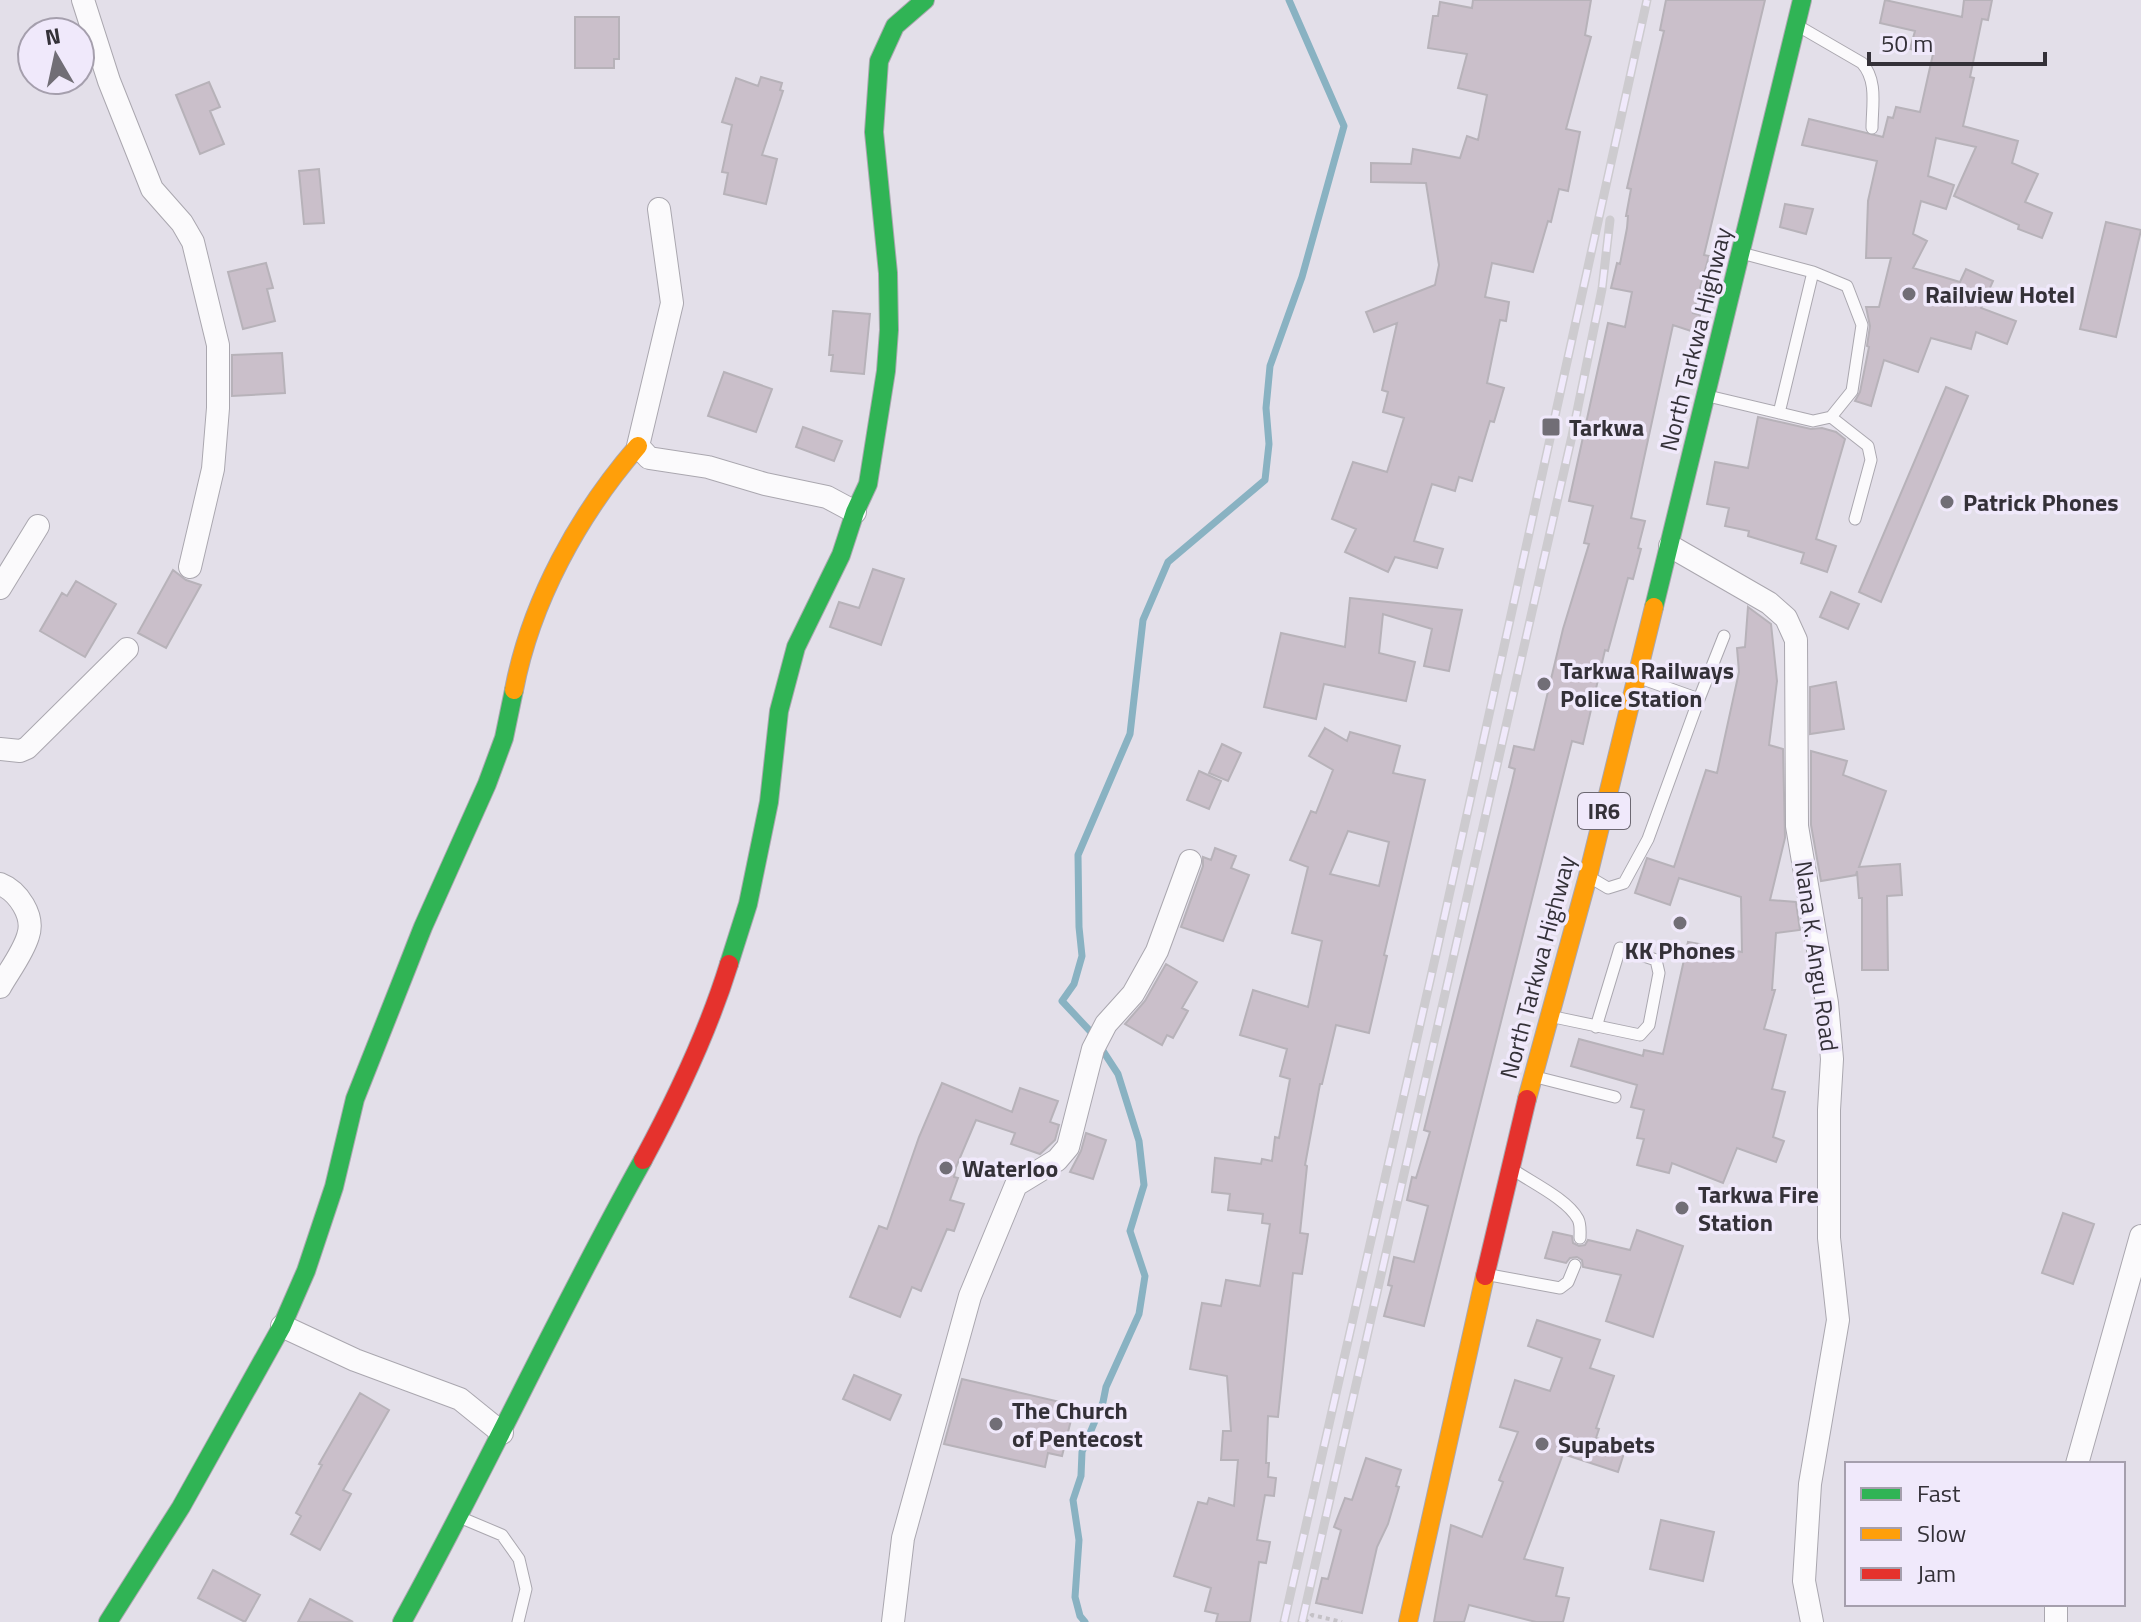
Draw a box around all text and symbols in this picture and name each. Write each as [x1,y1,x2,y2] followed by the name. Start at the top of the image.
[16,16,96,96] north arrow
[1869,16,2045,66] scale bar
[43,18,63,54] text: N
[1881,25,1933,61] text: 50 m
[1650,223,1740,455] street label: North Tarkwa Highway
[1925,276,2075,312] place label: Railview Hotel
[1900,285,1918,303] marker: Railview Hotel
[1569,409,1644,445] place label: Tarkwa
[1540,416,1562,438] marker: Tarkwa
[1963,484,2119,520] place label: Patrick Phones
[1938,493,1956,511] marker: Patrick Phones
[1560,652,1734,716] place label: Tarkwa Railways Police Station
[1535,675,1553,693] marker: Tarkwa Railways Police Station
[1578,793,1630,829] road number: IR6
[1490,851,1584,1083] street label: North Tarkwa Highway
[1786,858,1848,1054] street label: Nana K. Angu Road
[1671,914,1689,932] marker: KK Phones
[1625,932,1735,968] place label: KK Phones
[962,1150,1058,1186] place label: Waterloo
[937,1159,955,1177] marker: Waterloo
[1698,1176,1819,1240] place label: Tarkwa Fire Station
[1673,1199,1691,1217] marker: Tarkwa Fire Station
[1012,1392,1143,1456] place label: The Church of Pentecost
[987,1415,1005,1433] marker: The Church of Pentecost
[1558,1426,1655,1462] place label: Supabets
[1533,1435,1551,1453] marker: Supabets
[1845,1462,2125,1606] legend
[1917,1475,1961,1511] text: Fast
[1917,1515,1966,1551] text: Slow
[1917,1555,1956,1591] text: Jam

